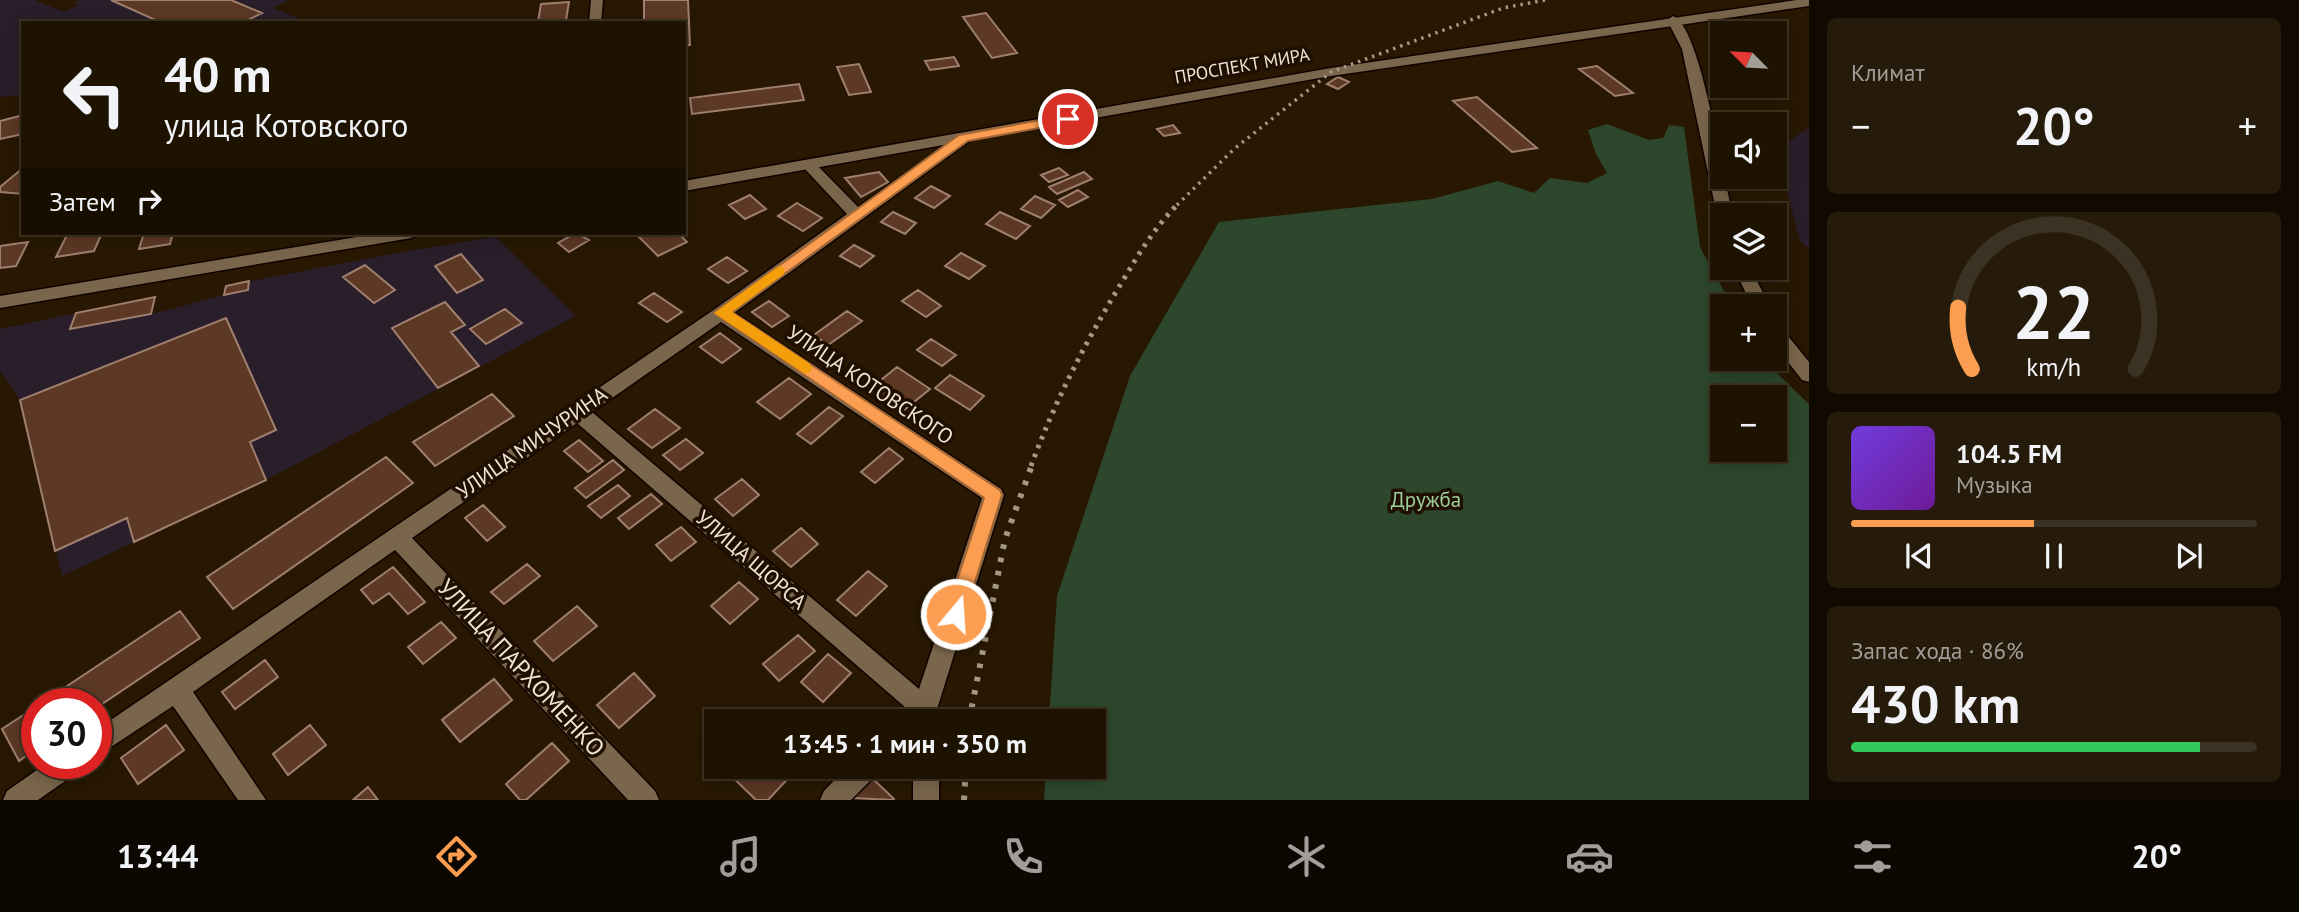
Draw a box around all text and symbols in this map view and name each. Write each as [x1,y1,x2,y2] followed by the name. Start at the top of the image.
[1710,21,1787,98] north arrow
[1710,21,1787,462] map controls
[164,42,271,106] text: 40 m
[1173,42,1312,89] street label: ПРОСПЕКТ МИРА
[49,49,140,140] icon: left
[1851,58,1925,87] text: Климат
[1038,89,1098,149] pin
[2013,92,2095,159] text: 20°
[1049,100,1087,138] icon: arrive
[1851,101,1870,150] text: −
[2238,101,2257,150] text: +
[164,104,408,146] text: улица Котовского
[1710,112,1787,189] button: sound
[130,182,168,220] icon: right
[49,185,116,218] text: Затем
[1710,203,1787,280] button: layers
[2013,265,2095,359] text: 22
[1710,294,1787,371] button: +
[782,319,959,450] street label: УЛИЦА КОТОВСКОГО
[2027,351,2081,383] text: km/h
[451,380,613,505] street label: УЛИЦА МИЧУРИНА
[1710,385,1787,462] button: −
[1956,437,2062,470] text: 104.5 FM
[1956,470,2033,499] text: Музыка
[1391,486,1461,513] park label: Дружба
[690,504,813,616] street label: УЛИЦА ЩОРСА
[1900,537,1938,575] icon: previous
[2035,537,2073,575] icon: pause
[2170,537,2208,575] icon: next
[431,572,612,763] street label: УЛИЦА ПАРХОМЕНКО
[919,577,993,651] position arrow
[1851,636,2024,665] text: Запас хода · 86%
[1851,670,2020,737] text: 430 km
[21,688,112,779] speed limit sign: 30
[783,727,1027,760] text: 13:45 · 1 мин · 350 m
[432,832,481,881] icon: directions
[716,832,765,881] icon: music
[999,832,1048,881] icon: phone
[1282,832,1331,881] icon: climate
[1565,832,1614,881] icon: car
[1848,832,1897,881] icon: filters
[117,835,198,877] text: 13:44
[2132,835,2182,877] text: 20°

